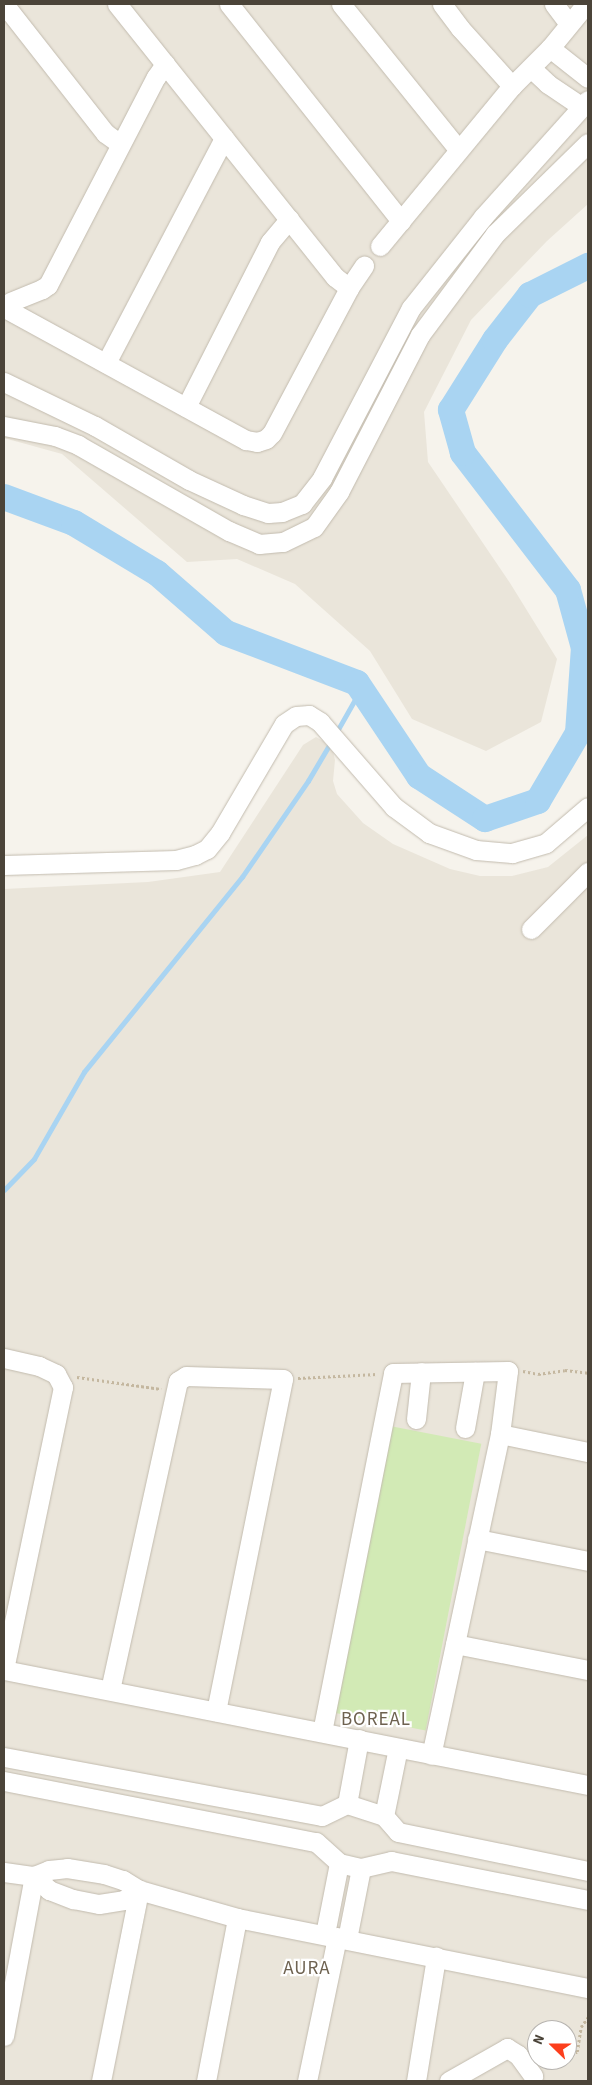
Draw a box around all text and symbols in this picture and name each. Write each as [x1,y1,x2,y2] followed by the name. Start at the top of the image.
[340,1709,412,1731] district label: BOREAL
[283,1958,331,1980] district label: AURA
[527,2020,577,2070] north arrow
[528,2032,550,2048] text: N

